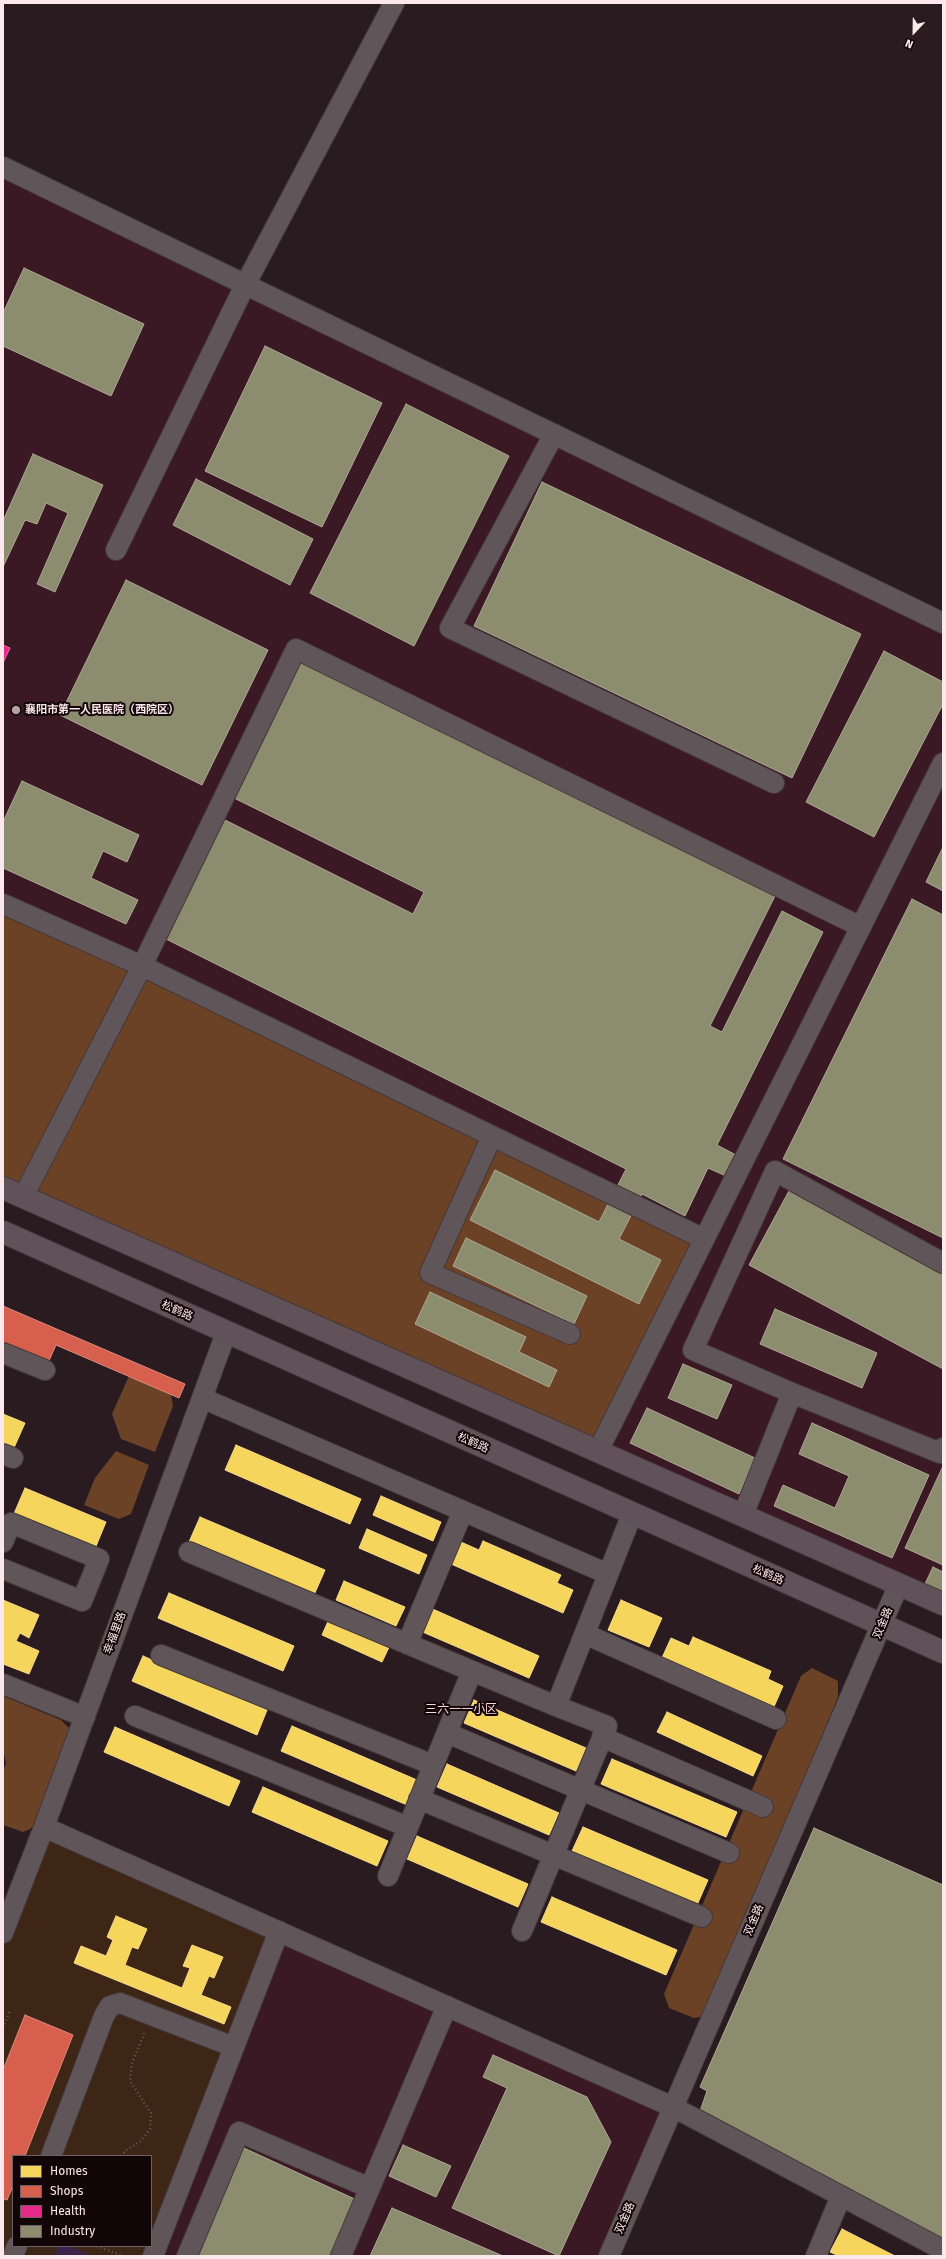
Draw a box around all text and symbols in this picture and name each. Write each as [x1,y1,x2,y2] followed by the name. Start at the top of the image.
[894,12,934,52] north arrow
[904,36,915,51] text: N
[25,703,179,717] place label: 襄阳市第一人民医院（西院区）
[10,704,22,716] marker: 襄阳市第一人民医院（西院区）
[159,1298,195,1324] street label: 松鹤路
[455,1430,491,1456] street label: 松鹤路
[750,1562,786,1588] street label: 松鹤路
[870,1605,896,1641] street label: 双金路
[101,1610,129,1656] street label: 幸福里路
[425,1703,497,1717] district label: 三六一一小区
[741,1902,767,1938] street label: 双金路
[12,2155,152,2247] legend
[50,2164,88,2178] text: Homes
[50,2184,83,2198] text: Shops
[612,2200,638,2236] street label: 双金路
[50,2204,86,2218] text: Health
[50,2224,95,2238] text: Industry

